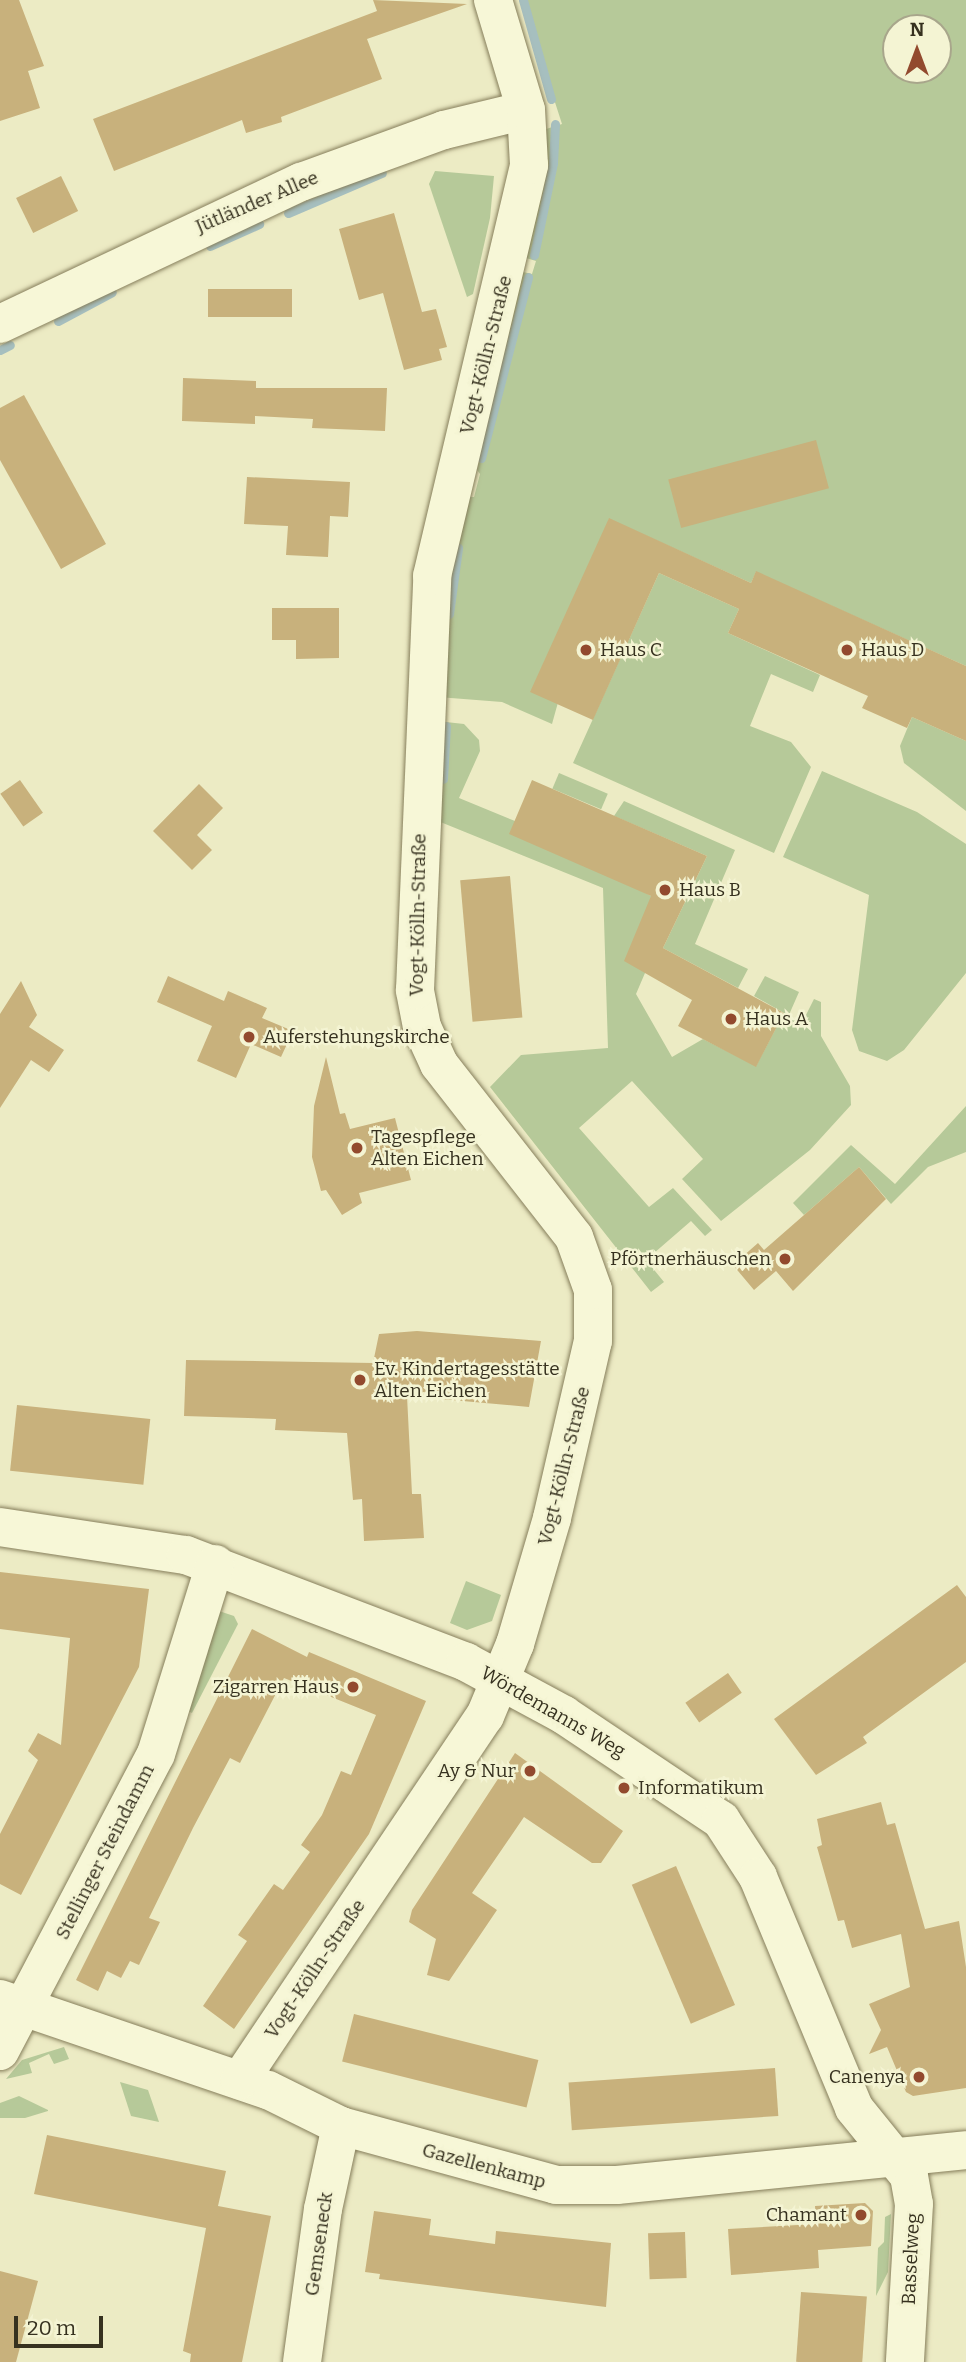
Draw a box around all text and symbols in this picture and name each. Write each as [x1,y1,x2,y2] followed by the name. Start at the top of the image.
[882,14,952,84] north arrow
[910,18,924,41] text: N
[192,166,322,238] street label: Jütländer Allee
[455,273,517,437] street label: Vogt-Kölln-Straße
[600,639,662,661] place label: Haus C
[861,639,925,661] place label: Haus D
[578,642,594,658] marker: Haus C
[839,642,855,658] marker: Haus D
[405,833,431,997] street label: Vogt-Kölln-Straße
[679,879,741,901] place label: Haus B
[657,882,673,898] marker: Haus B
[745,1008,808,1030] place label: Haus A
[723,1011,739,1027] marker: Haus A
[263,1026,450,1048] place label: Auferstehungskirche
[241,1029,257,1045] marker: Auferstehungskirche
[371,1126,483,1170] place label: Tagespflege Alten Eichen
[349,1140,365,1156] marker: Tagespflege Alten Eichen
[610,1248,771,1270] place label: Pförtnerhäuschen
[777,1251,793,1267] marker: Pförtnerhäuschen
[374,1358,560,1402] place label: Ev. Kindertagesstätte Alten Eichen
[352,1372,368,1388] marker: Ev. Kindertagesstätte Alten Eichen
[533,1384,595,1548] street label: Vogt-Kölln-Straße
[477,1661,629,1763] street label: Wördemanns Weg
[213,1676,339,1698] place label: Zigarren Haus
[345,1679,361,1695] marker: Zigarren Haus
[438,1760,516,1782] place label: Ay & Nur
[51,1761,159,1943] street label: Stellinger Steindamm
[522,1763,538,1779] marker: Ay & Nur
[638,1777,764,1799] place label: Informatikum
[616,1780,632,1796] marker: Informatikum
[260,1895,370,2043] street label: Vogt-Kölln-Straße
[829,2066,905,2088] place label: Canenya
[911,2069,927,2085] marker: Canenya
[420,2139,548,2193] street label: Gazellenkamp
[300,2191,338,2297] street label: Gemseneck
[766,2204,847,2226] place label: Chamant
[853,2207,869,2223] marker: Chamant
[897,2213,925,2305] street label: Basselweg
[18,2302,107,2346] scale bar
[27,2315,76,2341] text: 20 m

